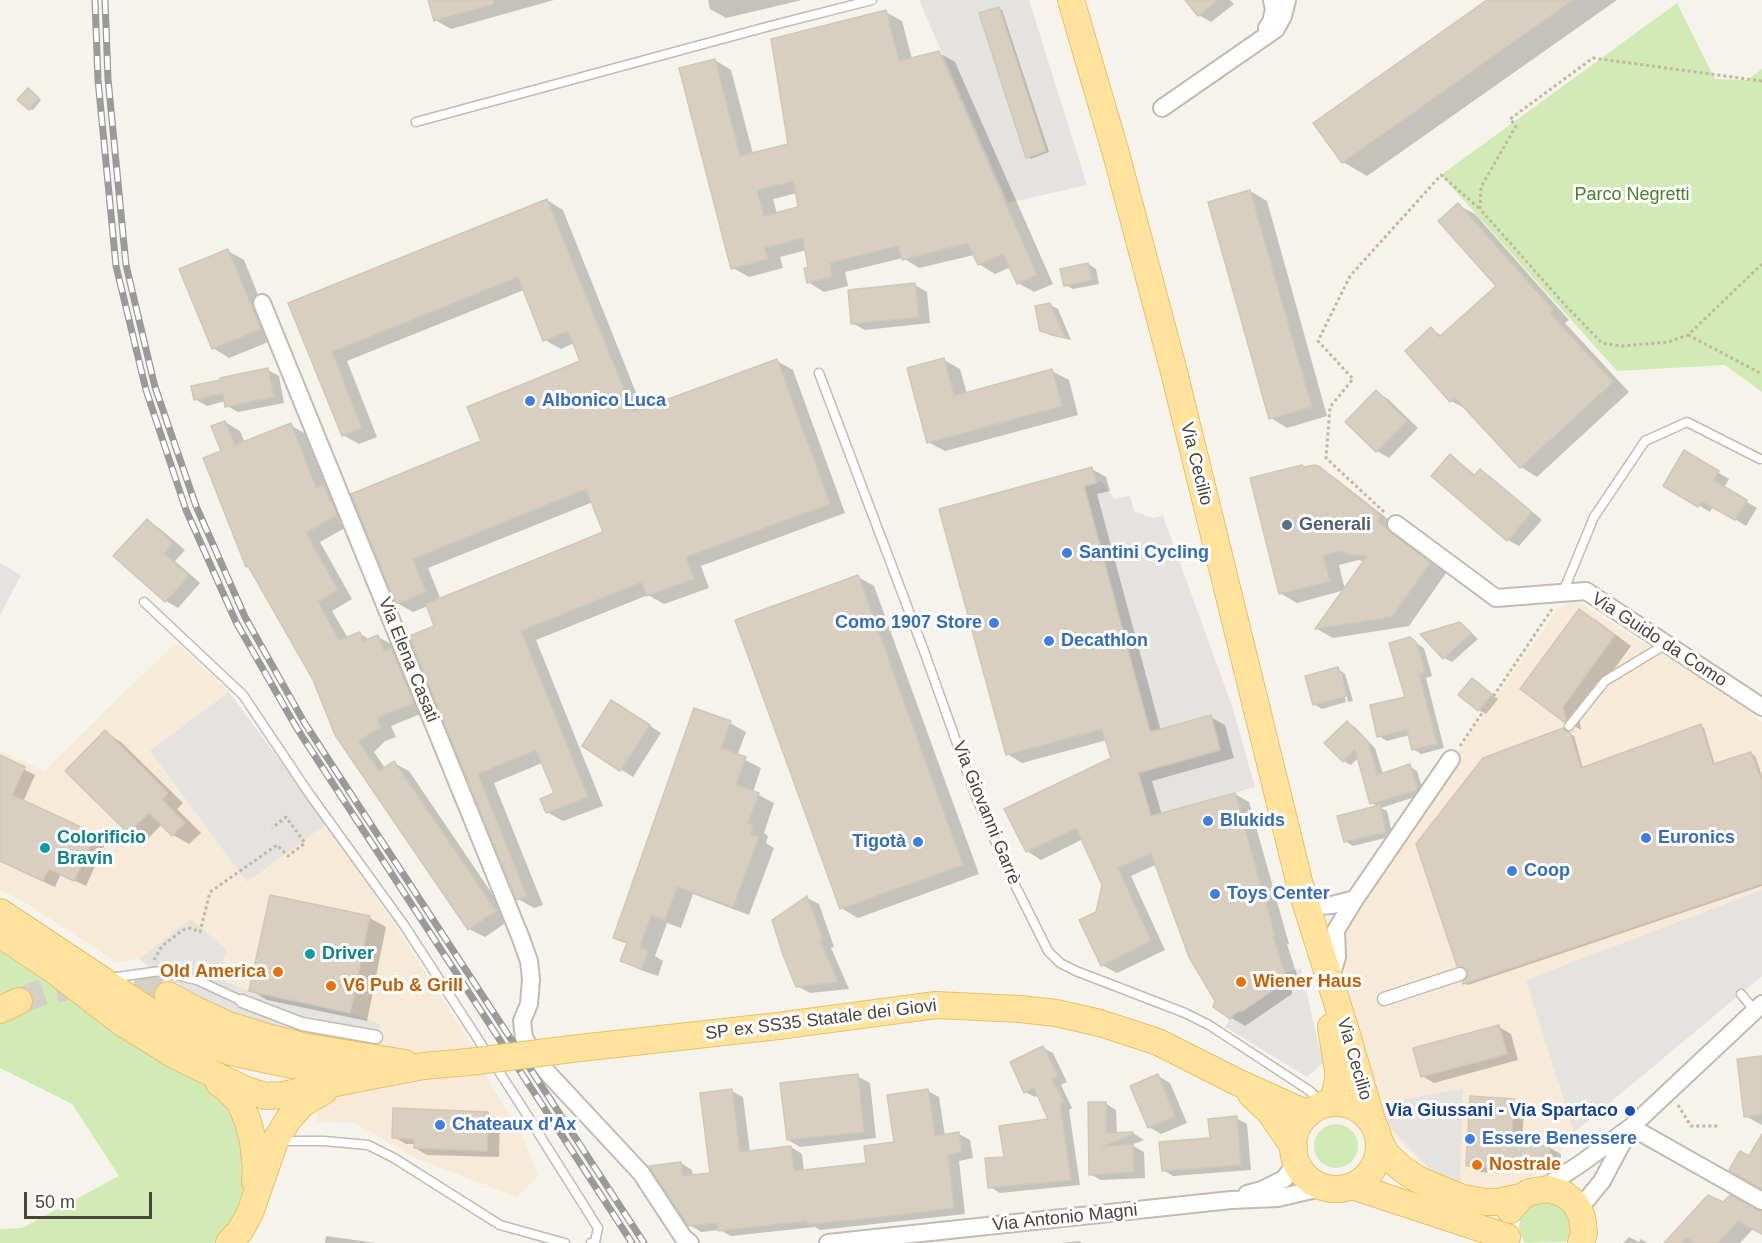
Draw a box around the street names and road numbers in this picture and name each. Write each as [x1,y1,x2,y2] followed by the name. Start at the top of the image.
[1175,420,1217,508] street label: Via Cecilio
[1587,588,1731,692] street label: Via Guido da Como
[373,594,443,726] street label: Via Elena Casati
[947,738,1025,888] street label: Via Giovanni Garrè
[704,995,938,1045] street label: SP ex SS35 Statale dei Giovi
[1332,1015,1376,1103] street label: Via Cecilio
[991,1200,1139,1236] street label: Via Antonio Magni

